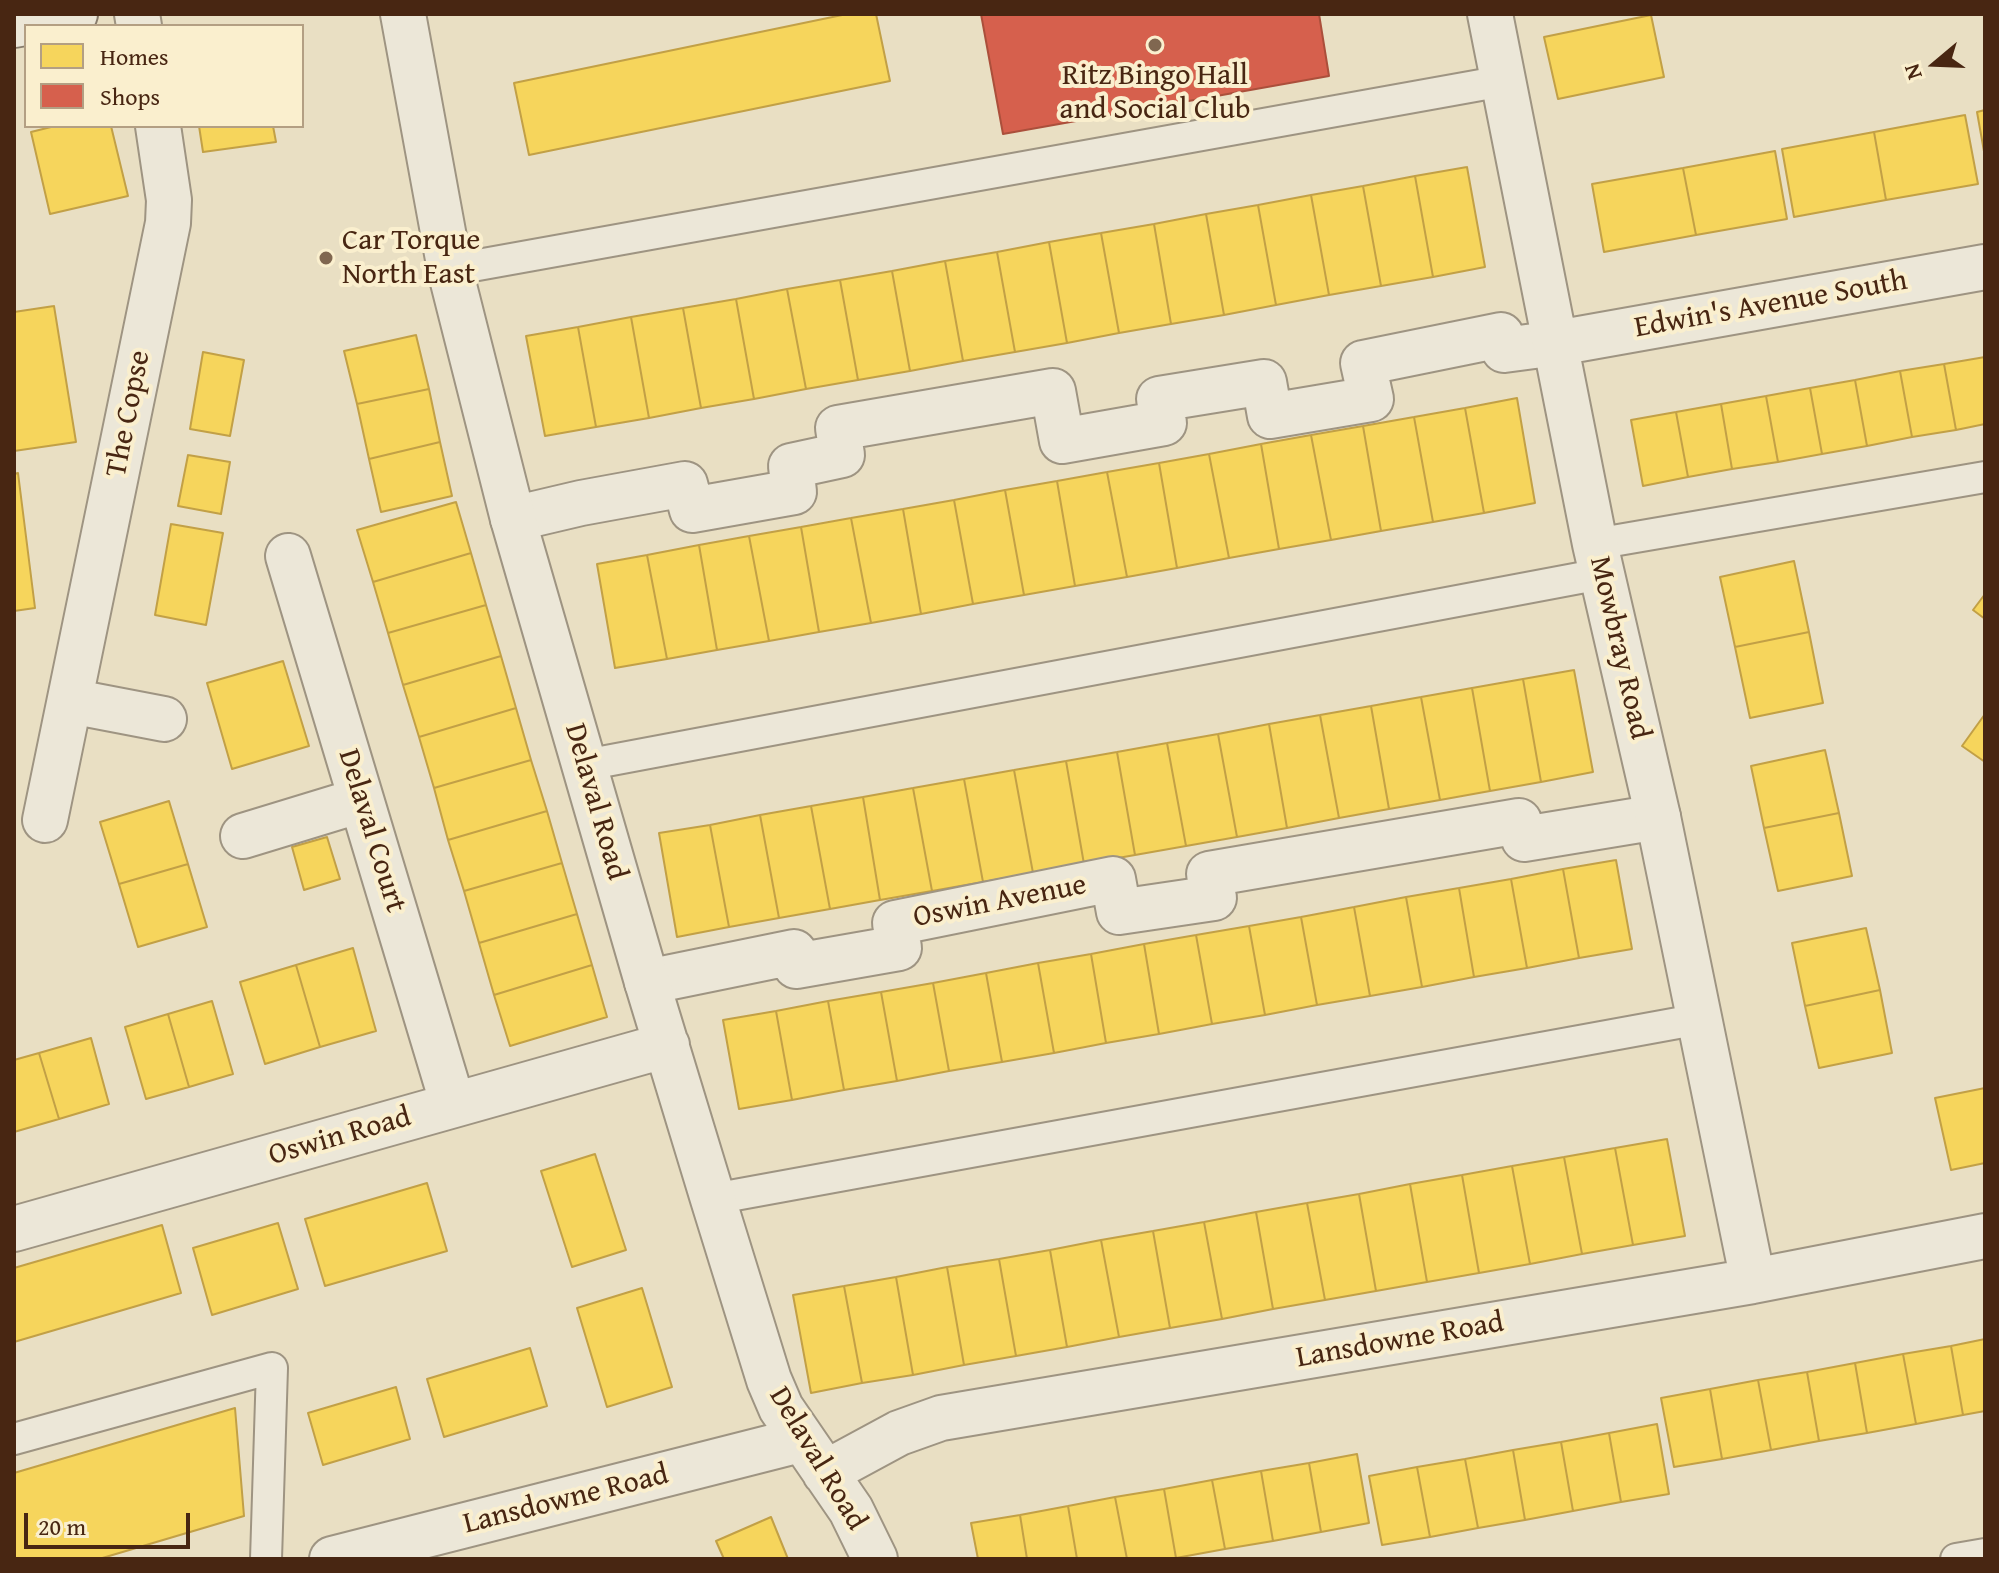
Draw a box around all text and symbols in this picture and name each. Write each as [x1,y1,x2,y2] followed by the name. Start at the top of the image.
[24,24,304,128] legend
[1895,24,1975,104] north arrow
[1146,36,1164,54] marker: Ritz Bingo Hall and Social Club
[100,39,169,74] text: Homes
[1059,58,1251,128] place label: Ritz Bingo Hall and Social Club
[1895,60,1930,84] text: N
[100,79,160,114] text: Shops
[342,223,480,294] place label: Car Torque North East
[317,249,335,267] marker: Car Torque North East
[1632,263,1910,347] street label: Edwin's Avenue South
[99,348,159,480] street label: The Copse
[1580,553,1658,743] street label: Mowbray Road
[556,720,634,884] street label: Delaval Road
[329,745,413,917] street label: Delaval Court
[910,868,1090,936] street label: Oswin Avenue
[265,1100,415,1174] street label: Oswin Road
[1293,1305,1507,1377] street label: Lansdowne Road
[760,1381,874,1537] street label: Delaval Road
[460,1457,672,1543] street label: Lansdowne Road
[28,1497,194,1547] scale bar
[38,1509,86,1544] text: 20 m

